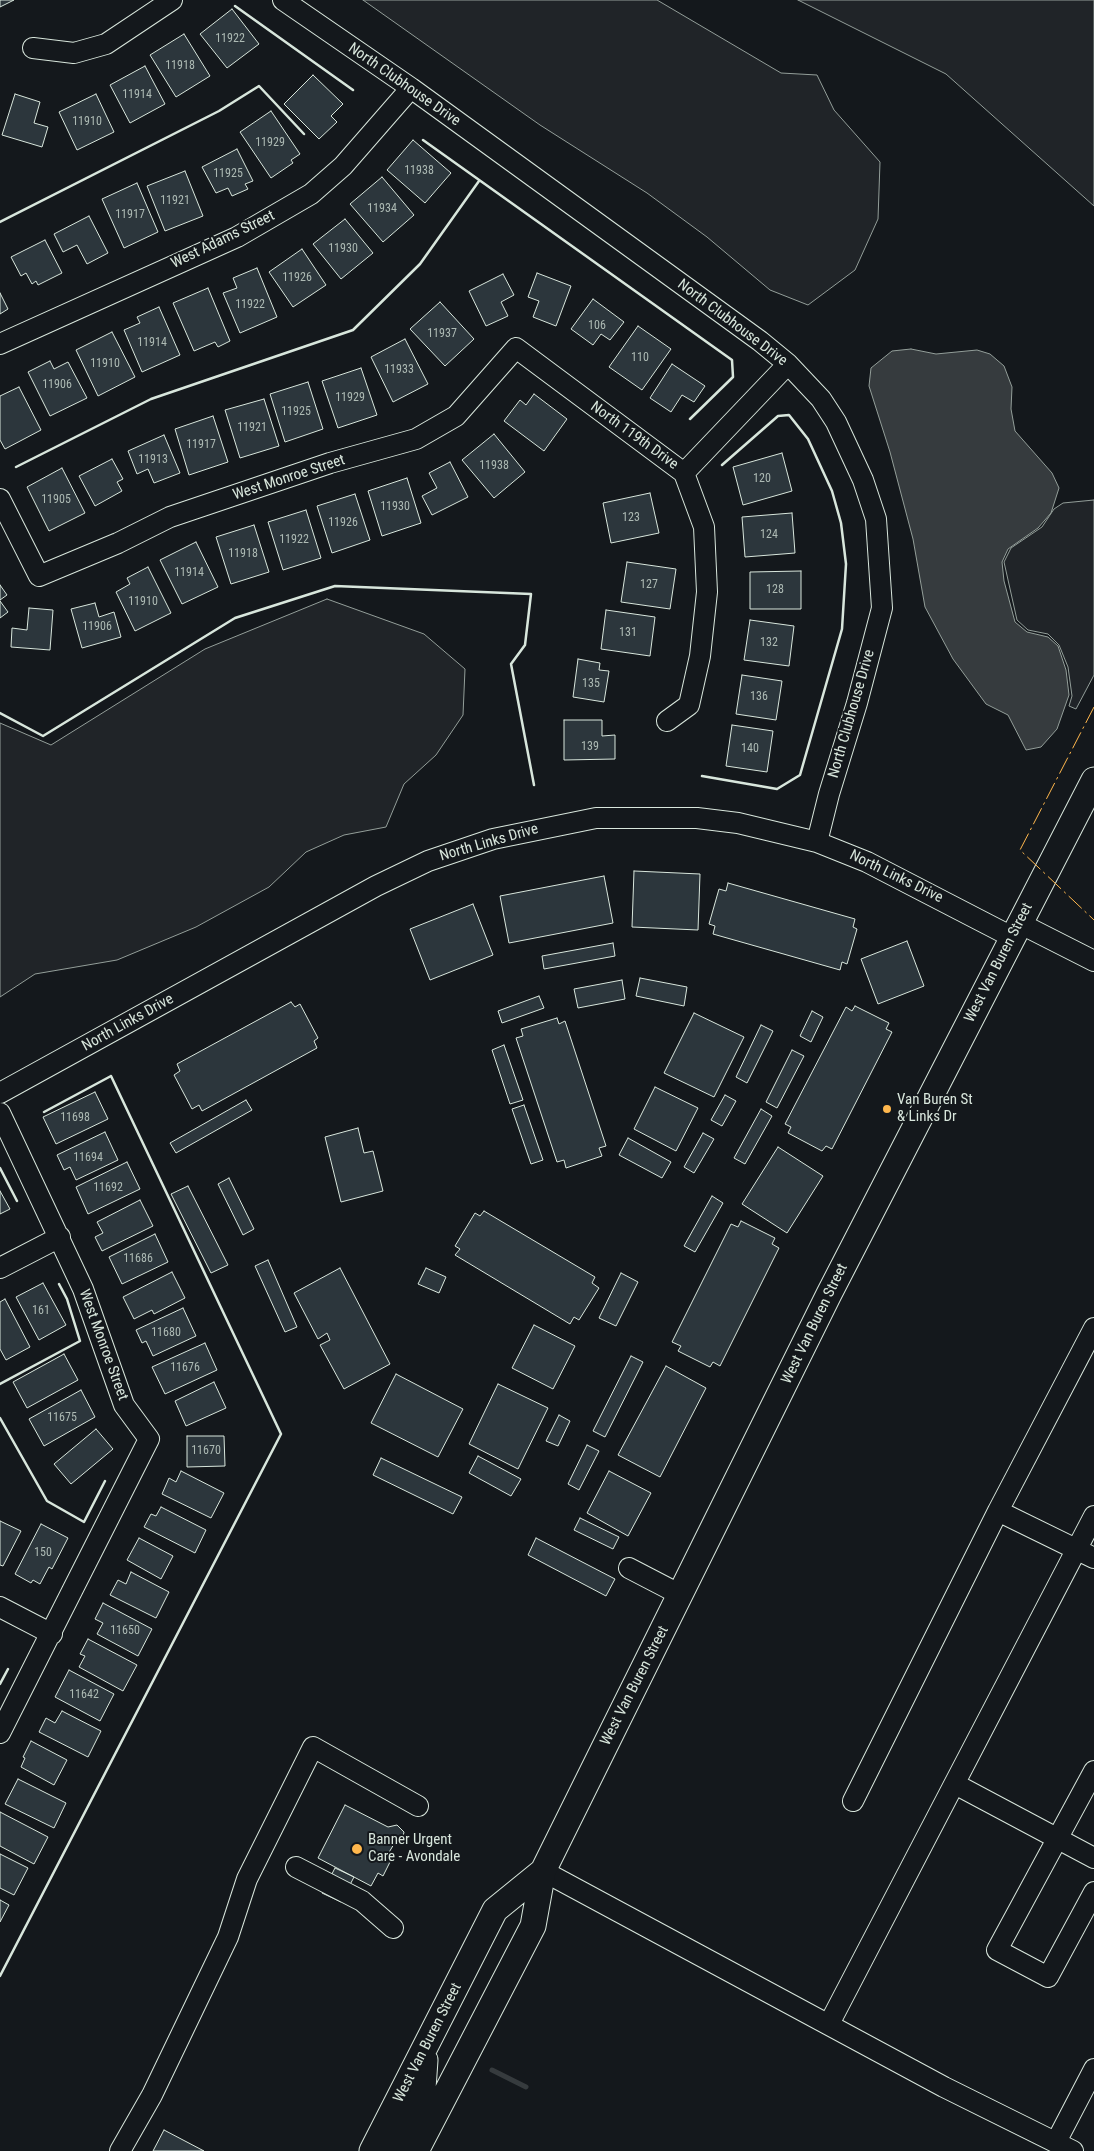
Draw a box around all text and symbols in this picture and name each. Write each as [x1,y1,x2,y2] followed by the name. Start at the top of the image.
[215,32,245,46] house number: 11922
[344,40,464,130] street label: North Clubhouse Drive
[165,59,195,73] house number: 11918
[122,88,152,102] house number: 11914
[72,115,102,129] house number: 11910
[255,136,285,150] house number: 11929
[404,164,434,178] house number: 11938
[213,167,243,181] house number: 11925
[160,194,190,208] house number: 11921
[367,202,397,216] house number: 11934
[168,207,278,273] street label: West Adams Street
[115,208,145,222] house number: 11917
[328,242,358,256] house number: 11930
[282,271,312,285] house number: 11926
[674,276,790,370] street label: North Clubhouse Drive
[235,298,265,312] house number: 11922
[588,319,606,333] house number: 106
[427,327,457,341] house number: 11937
[137,336,167,350] house number: 11914
[631,351,649,365] house number: 110
[90,357,120,371] house number: 11910
[384,363,414,377] house number: 11933
[42,378,72,392] house number: 11906
[335,391,365,405] house number: 11929
[587,398,681,474] street label: North 119th Drive
[281,405,311,419] house number: 11925
[237,421,267,435] house number: 11921
[186,438,216,452] house number: 11917
[231,451,347,505] street label: West Monroe Street
[138,453,168,467] house number: 11913
[479,459,509,473] house number: 11938
[753,472,771,486] house number: 120
[41,493,71,507] house number: 11905
[380,500,410,514] house number: 11930
[622,511,640,525] house number: 123
[328,516,358,530] house number: 11926
[760,528,778,542] house number: 124
[279,533,309,547] house number: 11922
[228,547,258,561] house number: 11918
[174,566,204,580] house number: 11914
[640,578,658,592] house number: 127
[766,583,784,597] house number: 128
[128,595,158,609] house number: 11910
[82,620,112,634] house number: 11906
[619,626,637,640] house number: 131
[760,636,778,650] house number: 132
[825,648,879,780] street label: North Clubhouse Drive
[582,677,600,691] house number: 135
[750,690,768,704] house number: 136
[581,740,599,754] house number: 139
[741,742,759,756] house number: 140
[438,820,540,866] street label: North Links Drive
[846,847,946,907] street label: North Links Drive
[961,900,1037,1026] street label: West Van Buren Street
[79,990,177,1056] street label: North Links Drive
[897,1091,973,1126] place label: Van Buren St & Links Dr
[881,1103,893,1115] marker: Van Buren St & Links Dr
[60,1111,90,1125] house number: 11698
[73,1151,103,1165] house number: 11694
[93,1181,123,1195] house number: 11692
[123,1252,153,1266] house number: 11686
[778,1261,852,1387] street label: West Van Buren Street
[75,1287,131,1403] street label: West Monroe Street
[32,1304,50,1318] house number: 161
[151,1326,181,1340] house number: 11680
[170,1361,200,1375] house number: 11676
[47,1411,77,1425] house number: 11675
[191,1444,221,1458] house number: 11670
[34,1546,52,1560] house number: 150
[597,1623,673,1749] street label: West Van Buren Street
[110,1624,140,1638] house number: 11650
[69,1688,99,1702] house number: 11642
[368,1831,460,1866] place label: Banner Urgent Care - Avondale
[350,1842,364,1856] marker: Banner Urgent Care - Avondale
[390,1980,466,2106] street label: West Van Buren Street

